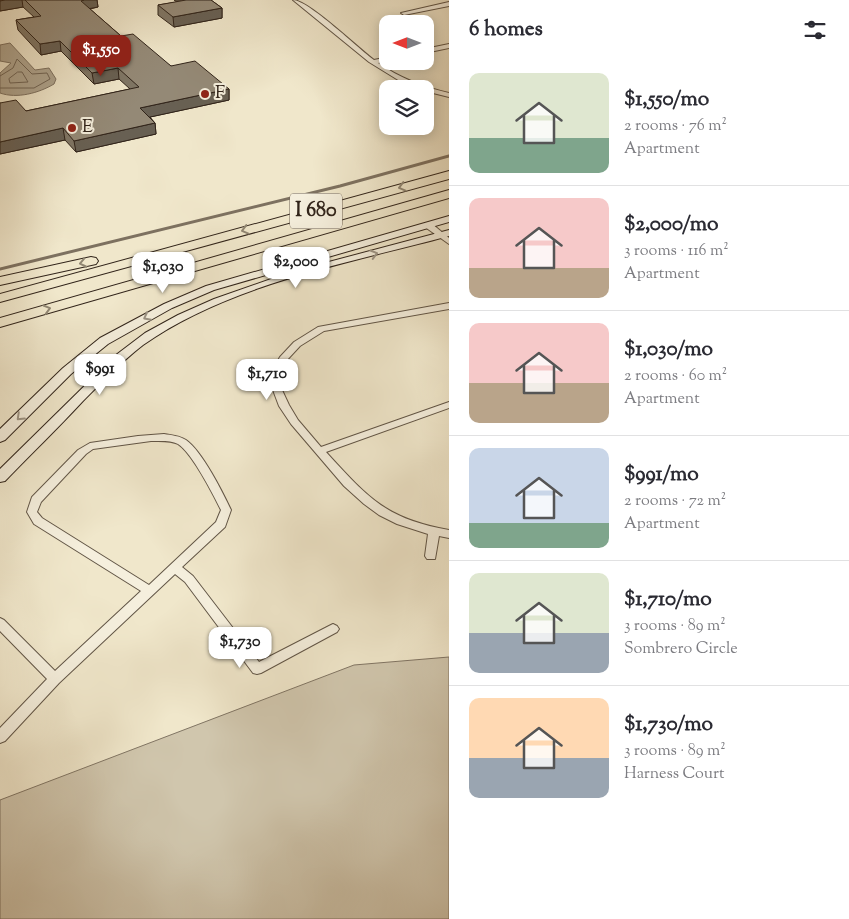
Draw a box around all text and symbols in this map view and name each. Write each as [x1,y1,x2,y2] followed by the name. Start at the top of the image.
[379,15,434,70] north arrow
[379,15,434,135] map controls
[469,15,543,45] text: 6 homes
[801,16,829,44] icon: filters
[60,34,142,77] pin: $1,550
[82,39,120,62] text: $1,550
[379,80,434,135] button: layers
[215,81,225,107] place label: F
[624,85,709,115] text: $1,550/mo
[199,88,211,100] marker: F
[509,93,569,153] icon: home
[82,115,93,141] place label: E
[624,115,727,138] text: 2 rooms · 76 m²
[66,122,78,134] marker: E
[624,138,700,161] text: Apartment
[398,182,406,192] one-way arrow
[290,194,342,228] road number: I 680
[624,210,719,240] text: $2,000/mo
[509,218,569,278] icon: home
[241,224,250,235] one-way arrow
[624,240,729,263] text: 3 rooms · 116 m²
[255,246,337,289] pin: $2,000
[370,249,378,259] one-way arrow
[274,251,318,274] text: $2,000
[122,252,204,294] pin: $1,030
[143,256,183,279] text: $1,030
[79,257,88,268] one-way arrow
[624,263,700,286] text: Apartment
[42,305,51,315] one-way arrow
[143,311,152,321] one-way arrow
[624,335,713,365] text: $1,030/mo
[509,343,569,403] icon: home
[70,354,130,396] pin: $991
[85,358,115,381] text: $991
[226,358,308,401] pin: $1,710
[247,363,287,386] text: $1,710
[624,365,727,388] text: 2 rooms · 60 m²
[624,388,700,411] text: Apartment
[17,411,26,420] one-way arrow
[624,460,699,490] text: $991/mo
[509,468,569,528] icon: home
[624,490,726,513] text: 2 rooms · 72 m²
[624,513,700,536] text: Apartment
[624,585,712,615] text: $1,710/mo
[509,593,569,653] icon: home
[624,615,726,638] text: 3 rooms · 89 m²
[199,626,281,669] pin: $1,730
[220,631,260,654] text: $1,730
[624,638,738,661] text: Sombrero Circle
[624,710,713,740] text: $1,730/mo
[509,718,569,778] icon: home
[624,740,726,763] text: 3 rooms · 89 m²
[624,763,724,786] text: Harness Court

